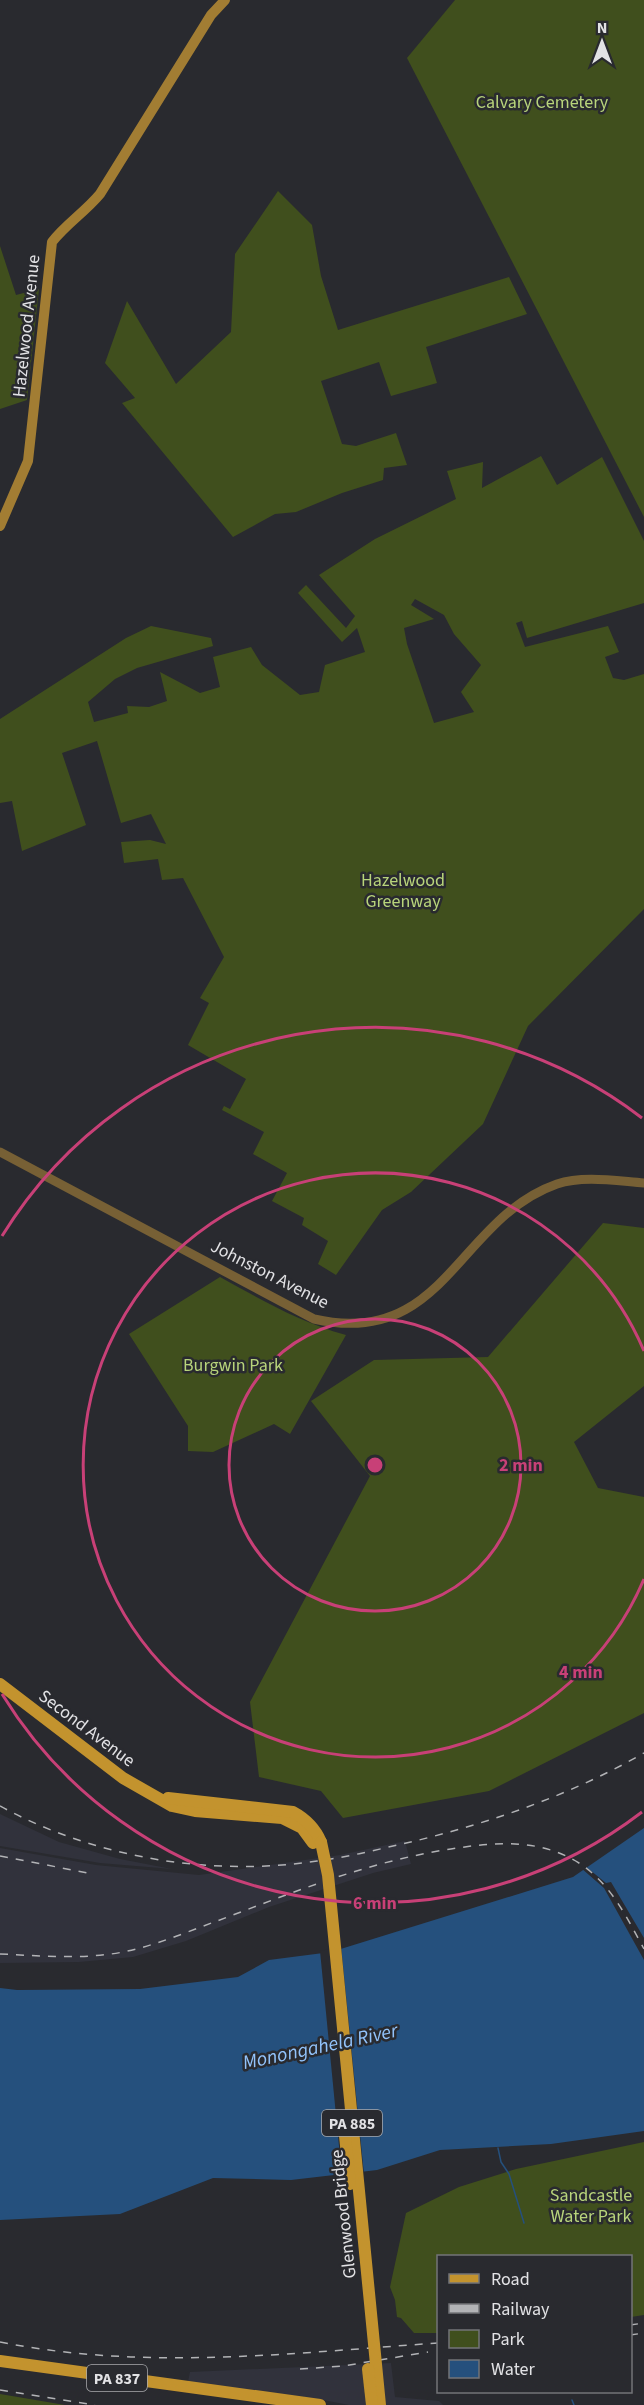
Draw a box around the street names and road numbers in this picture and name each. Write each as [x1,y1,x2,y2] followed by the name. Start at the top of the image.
[7,253,46,399] street label: Hazelwood Avenue
[206,1234,333,1315] street label: Johnston Avenue
[33,1684,140,1773] street label: Second Avenue
[322,2110,382,2136] road number: PA 885
[324,2148,363,2280] street label: Glenwood Bridge
[87,2365,147,2391] road number: PA 837

